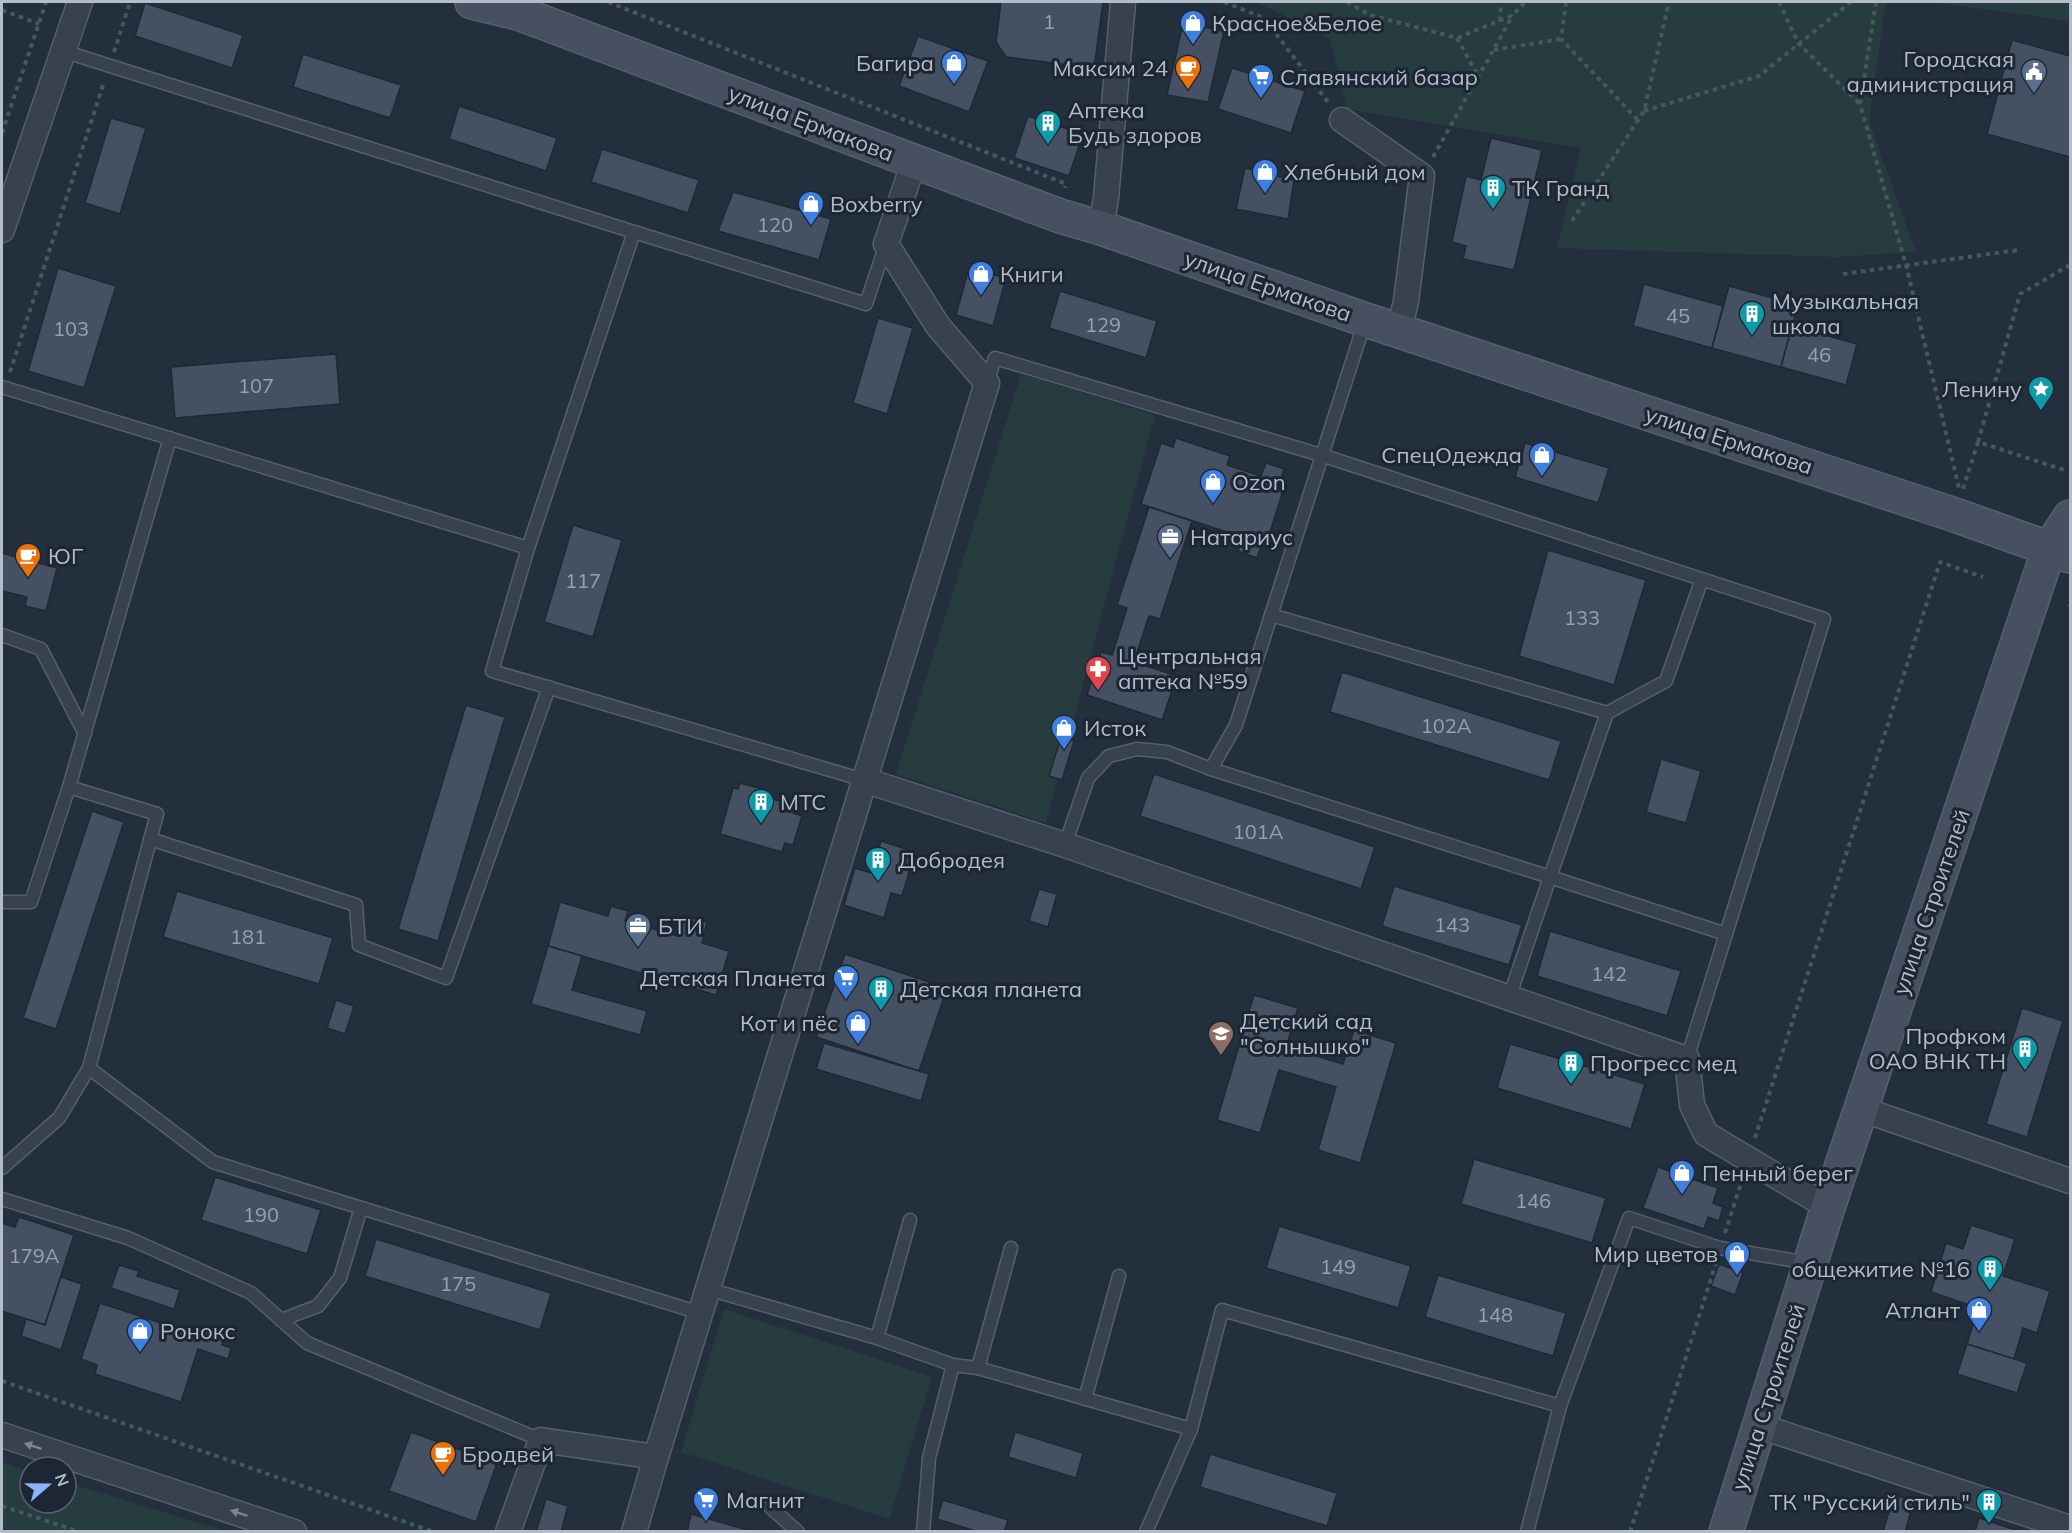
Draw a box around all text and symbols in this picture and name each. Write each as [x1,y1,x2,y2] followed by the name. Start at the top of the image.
[1178,8,1208,46] shop icon: Красное&Белое
[1043,9,1055,34] house number: 1
[1212,9,1382,37] place label: Красное&Белое
[1846,45,2014,98] place label: Городская администрация
[939,48,969,86] shop icon: Багира
[856,49,934,77] place label: Багира
[1173,53,1203,91] cafe icon: Максим 24
[1053,54,1168,82] place label: Максим 24
[2019,57,2049,95] public building icon: Городская администрация
[1246,62,1276,100] supermarket icon: Славянский базар
[1280,63,1478,91] place label: Славянский базар
[724,79,898,167] street label: улица Ермакова
[1068,96,1202,149] place label: Аптека Будь здоров
[1033,108,1063,146] building icon: Аптека Будь здоров
[1250,157,1280,195] shop icon: Хлебный дом
[1284,158,1426,186] place label: Хлебный дом
[1478,173,1508,211] building icon: ТК Гранд
[1512,174,1609,202] place label: ТК Гранд
[796,189,826,227] shop icon: Boxberry
[830,190,923,218] place label: Boxberry
[757,212,793,237] house number: 120
[1181,244,1355,328] street label: улица Ермакова
[966,259,996,297] shop icon: Книги
[1000,260,1064,288] place label: Книги
[1772,287,1919,340] place label: Музыкальная школа
[1737,299,1767,337] building icon: Музыкальная школа
[1666,303,1690,328] house number: 45
[1085,312,1121,337] house number: 129
[53,316,89,341] house number: 103
[1807,342,1831,367] house number: 46
[238,373,274,398] house number: 107
[2026,374,2056,412] place icon: Ленину
[1942,375,2022,403] place label: Ленину
[1642,400,1816,480] street label: улица Ермакова
[1527,440,1557,478] shop icon: СпецОдежда
[1381,441,1522,469] place label: СпецОдежда
[1198,467,1228,505] shop icon: Ozon
[1232,468,1286,496] place label: Ozon
[1155,522,1185,560] office icon: Натариус
[1190,523,1293,551] place label: Натариус
[13,541,43,579] cafe icon: ЮГ
[48,542,83,570] place label: ЮГ
[565,568,601,593] house number: 117
[1564,605,1600,630] house number: 133
[1118,642,1262,695] place label: Центральная аптека №59
[1083,654,1113,692] pharmacy icon: Центральная аптека №59
[1049,713,1079,751] shop icon: Исток
[1421,713,1472,738] house number: 102А
[1084,714,1146,742] place label: Исток
[746,787,776,825] building icon: МТС
[780,788,826,816] place label: МТС
[1886,805,1976,999] street label: улица Строителей
[1233,819,1284,844] house number: 101А
[863,845,893,883] building icon: Добродея
[898,846,1005,874] place label: Добродея
[623,911,653,949] office icon: БТИ
[658,912,703,940] place label: БТИ
[1434,912,1470,937] house number: 143
[230,924,266,949] house number: 181
[1591,961,1627,986] house number: 142
[831,963,861,1001] supermarket icon: Детская Планета
[640,964,826,992] place label: Детская Планета
[866,974,896,1012] building icon: Детская планета
[900,975,1082,1003] place label: Детская планета
[1240,1007,1373,1060] place label: Детский сад "Солнышко"
[843,1008,873,1046] shop icon: Кот и пёс
[740,1009,838,1037] place label: Кот и пёс
[1206,1019,1236,1057] school or university icon: Детский сад "Солнышко"
[1869,1022,2006,1075] place label: Профком ОАО ВНК ТН
[2010,1034,2040,1072] building icon: Профком ОАО ВНК ТН
[1556,1048,1586,1086] building icon: Прогресс мед
[1590,1049,1737,1077] place label: Прогресс мед
[1667,1158,1697,1196] shop icon: Пенный берег
[1702,1159,1853,1187] place label: Пенный берег
[1515,1188,1551,1213] house number: 146
[243,1202,279,1227] house number: 190
[1722,1239,1752,1277] shop icon: Мир цветов
[1594,1240,1718,1268] place label: Мир цветов
[9,1243,60,1268] house number: 179А
[1320,1254,1356,1279] house number: 149
[1975,1254,2005,1292] building icon: общежитие №16
[1791,1255,1970,1283] place label: общежитие №16
[440,1271,476,1296] house number: 175
[1964,1295,1994,1333] shop icon: Атлант
[1885,1296,1960,1324] place label: Атлант
[1725,1300,1811,1494] street label: улица Строителей
[1477,1302,1513,1327] house number: 148
[125,1316,155,1354] shop icon: Ронокс
[160,1317,236,1345] place label: Ронокс
[428,1439,458,1477] cafe icon: Бродвей
[462,1440,554,1468] place label: Бродвей
[24,1441,42,1450] one-way arrow
[18,1455,78,1515] north arrow
[51,1471,74,1489] text: N
[691,1485,721,1523] supermarket icon: Магнит
[726,1486,804,1514] place label: Магнит
[1974,1487,2004,1525] building icon: ТК "Русский стиль"
[1769,1488,1970,1516] place label: ТК "Русский стиль"
[229,1508,247,1518] one-way arrow

